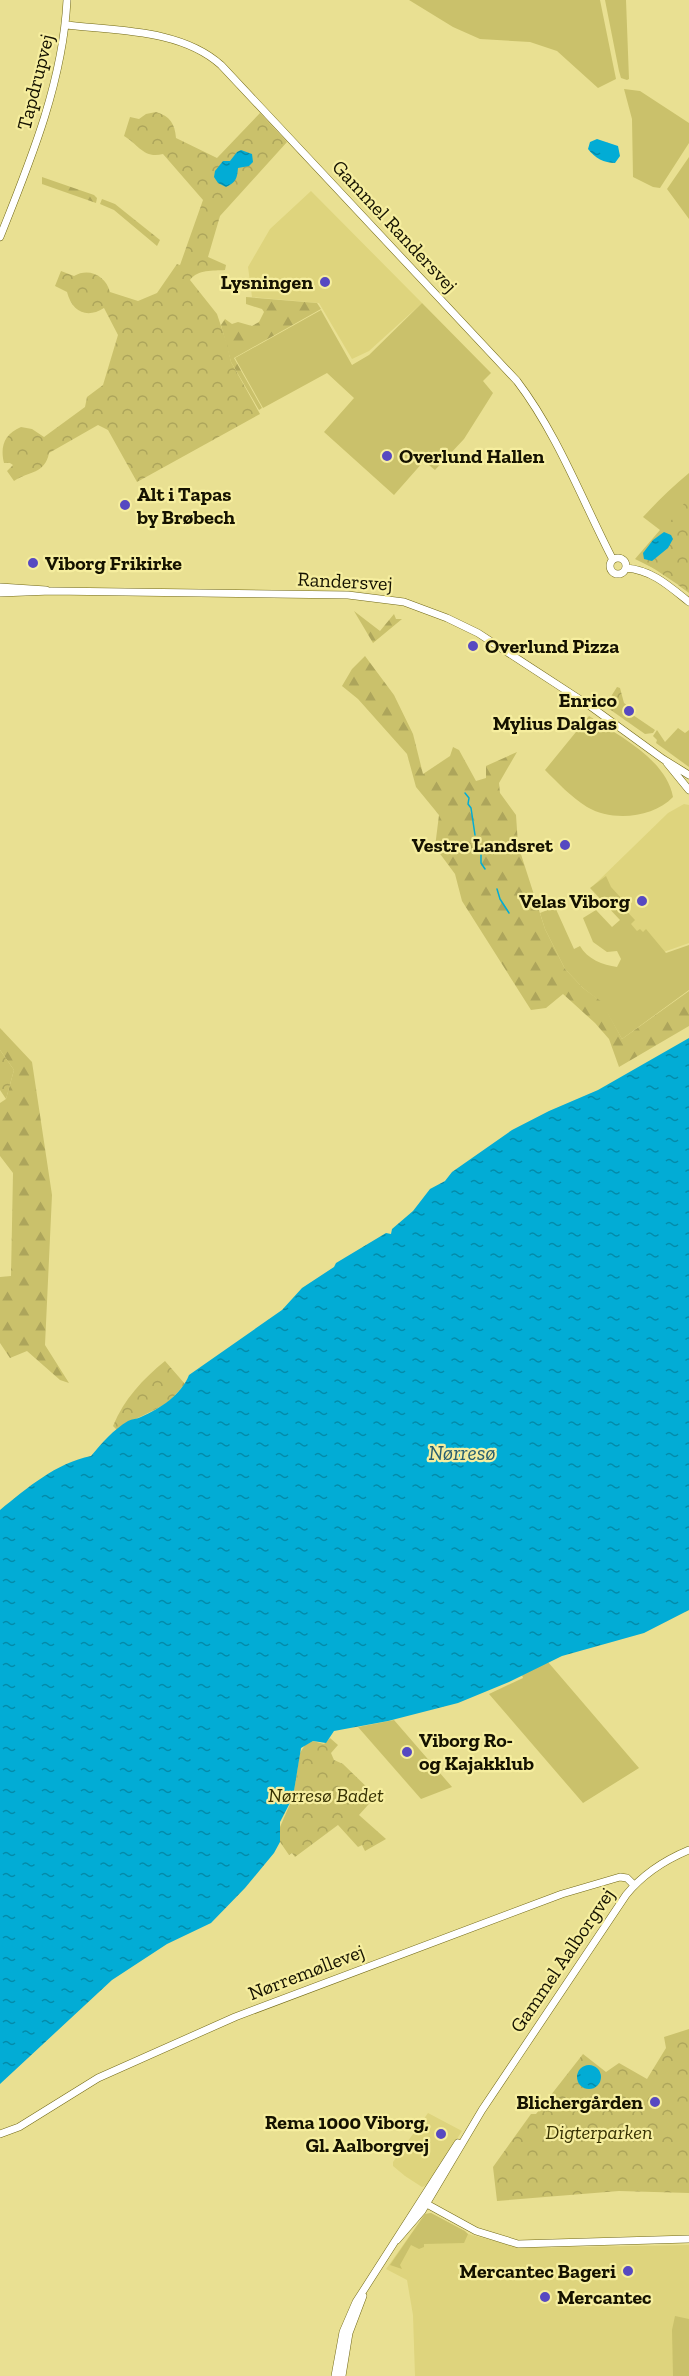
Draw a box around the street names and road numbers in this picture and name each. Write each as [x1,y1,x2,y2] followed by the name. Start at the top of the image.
[11,32,59,132] street label: Tapdrupvej
[327,155,463,297] street label: Gammel Randersvej
[297,567,393,595] street label: Randersvej
[505,1883,619,2037] street label: Gammel Aalborgvej
[245,1939,367,2005] street label: Nørremøllevej

